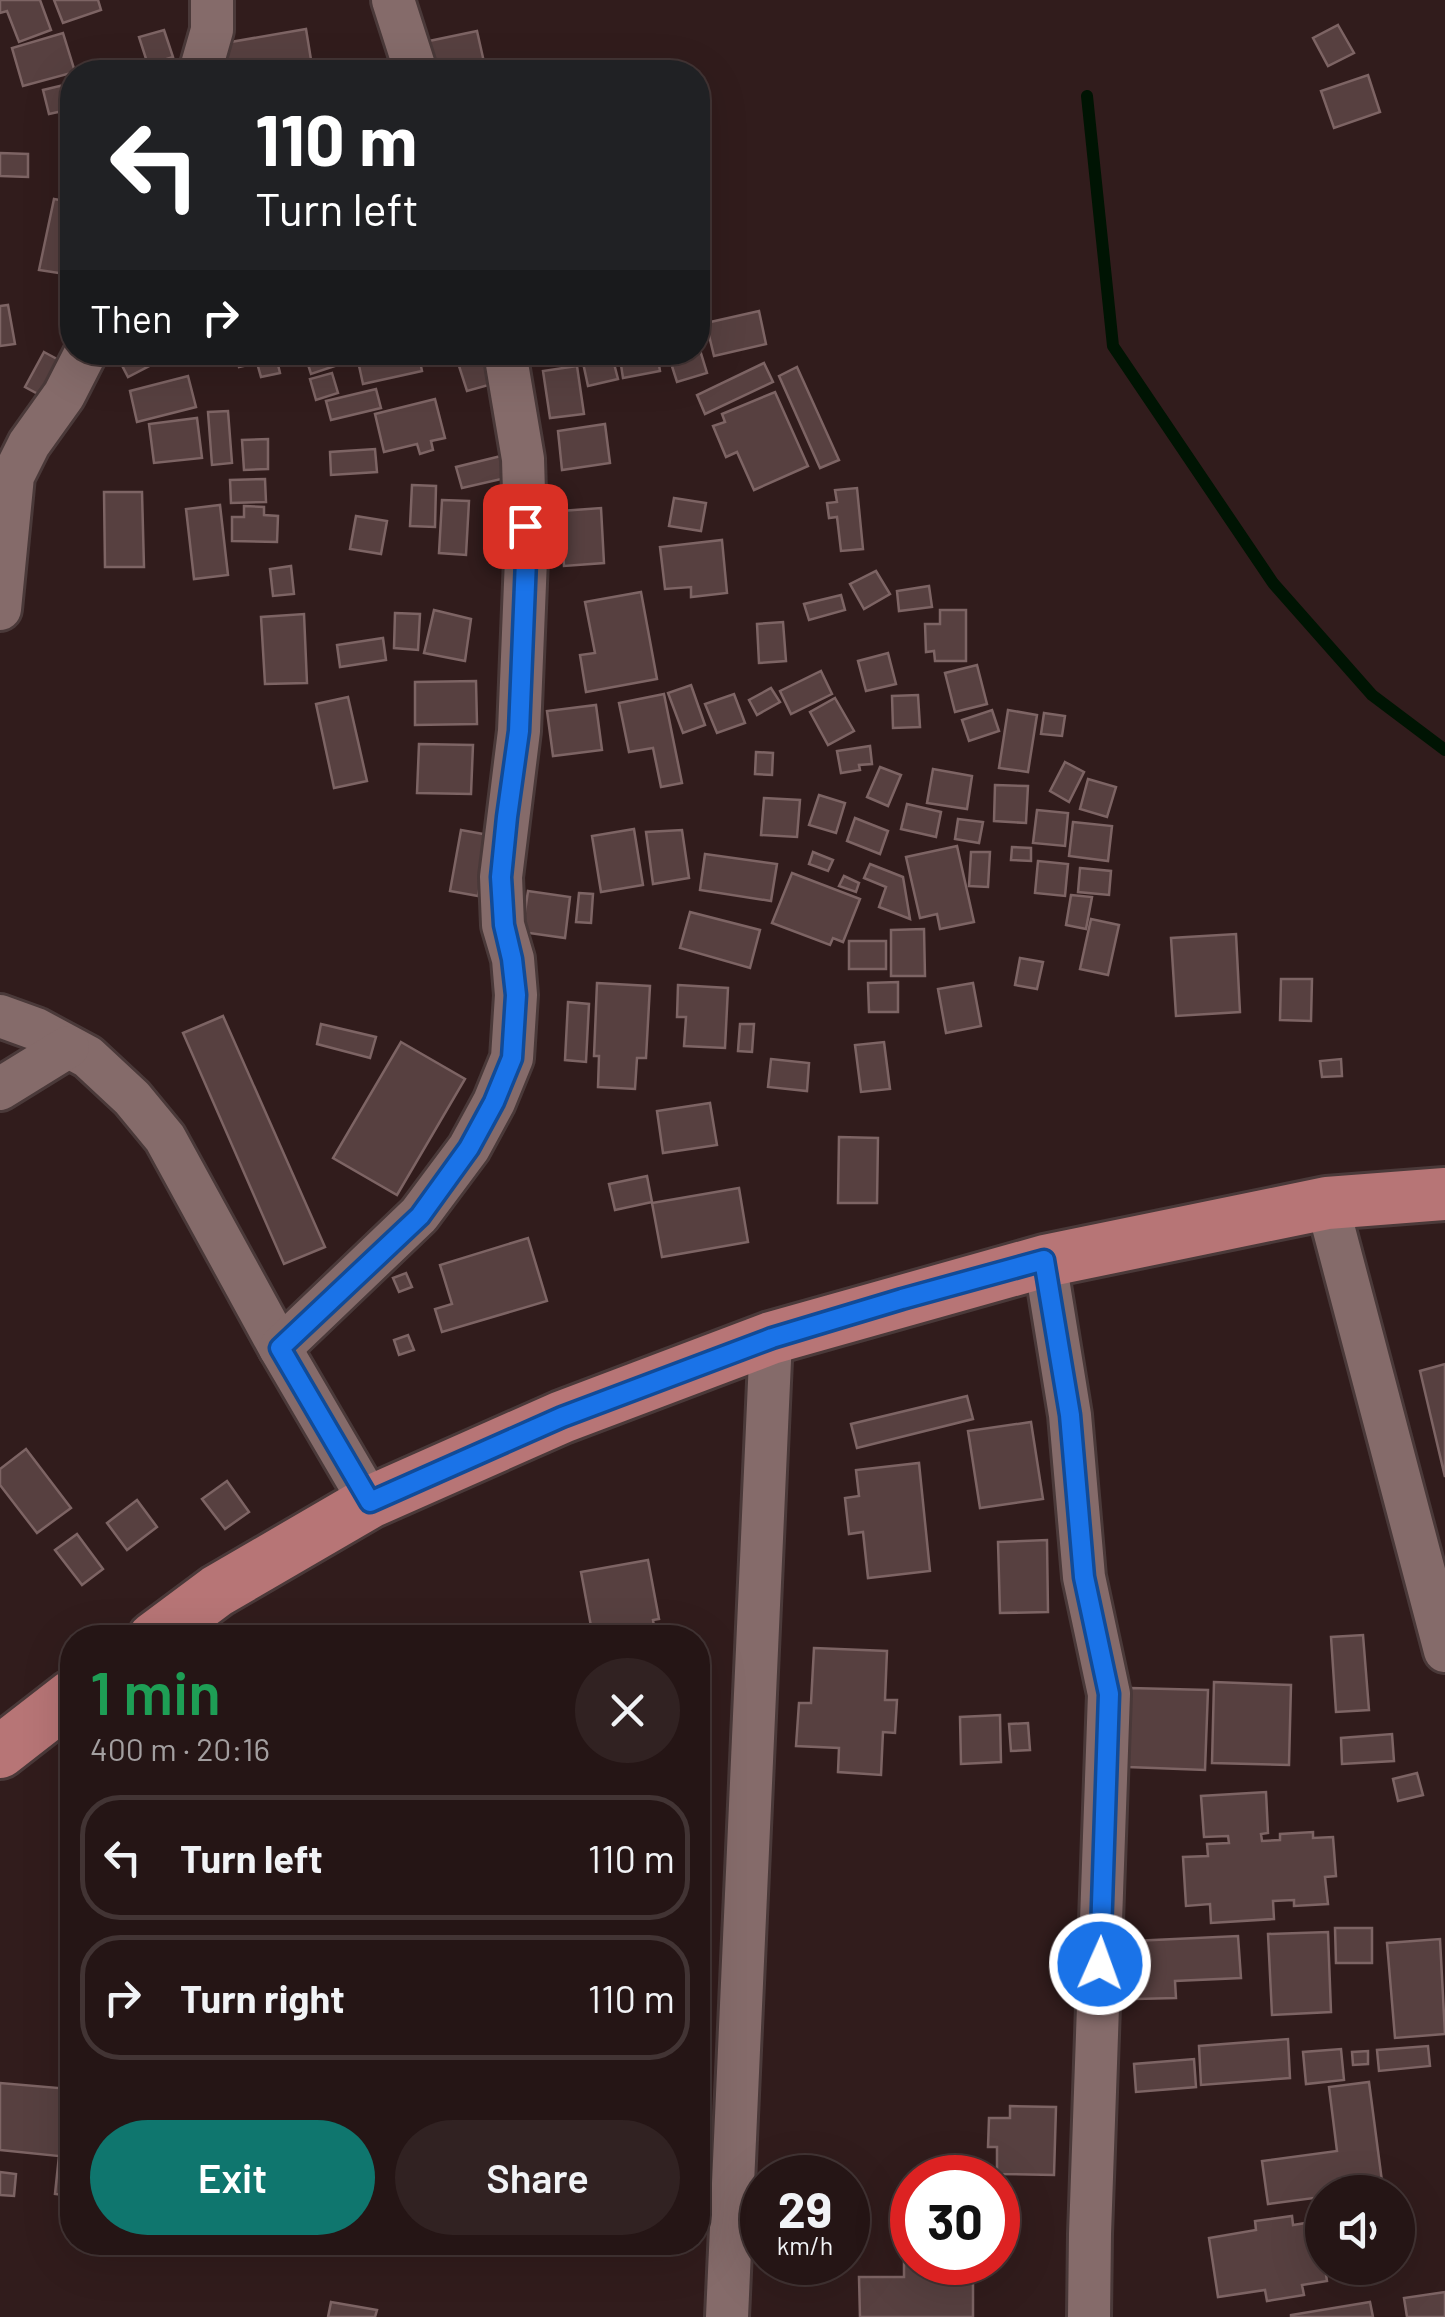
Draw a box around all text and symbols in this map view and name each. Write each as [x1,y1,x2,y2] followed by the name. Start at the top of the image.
[255,96,417,180] text: 110 m
[90,100,220,230] icon: left
[255,181,419,235] text: Turn left
[193,290,248,345] icon: right
[90,295,173,341] text: Then
[483,484,568,569] pin
[498,499,553,554] icon: arrive
[90,1655,221,1727] text: 1 min
[575,1658,680,1763] button: close
[90,1729,270,1767] text: 400 m · 20:16
[95,1830,150,1885] icon: left
[180,1835,323,1881] text: Turn left
[588,1835,675,1881] text: 110 m
[1048,1912,1152,2016] position arrow
[95,1970,150,2025] icon: right
[180,1975,345,2021] text: Turn right
[588,1975,675,2021] text: 110 m
[90,2120,375,2235] button: Exit
[395,2120,680,2235] button: Share
[890,2155,1020,2285] speed limit sign: 30
[1305,2175,1415,2285] map controls
[1305,2175,1415,2285] button: sound
[778,2178,832,2238] text: 29
[777,2230,833,2260] text: km/h

